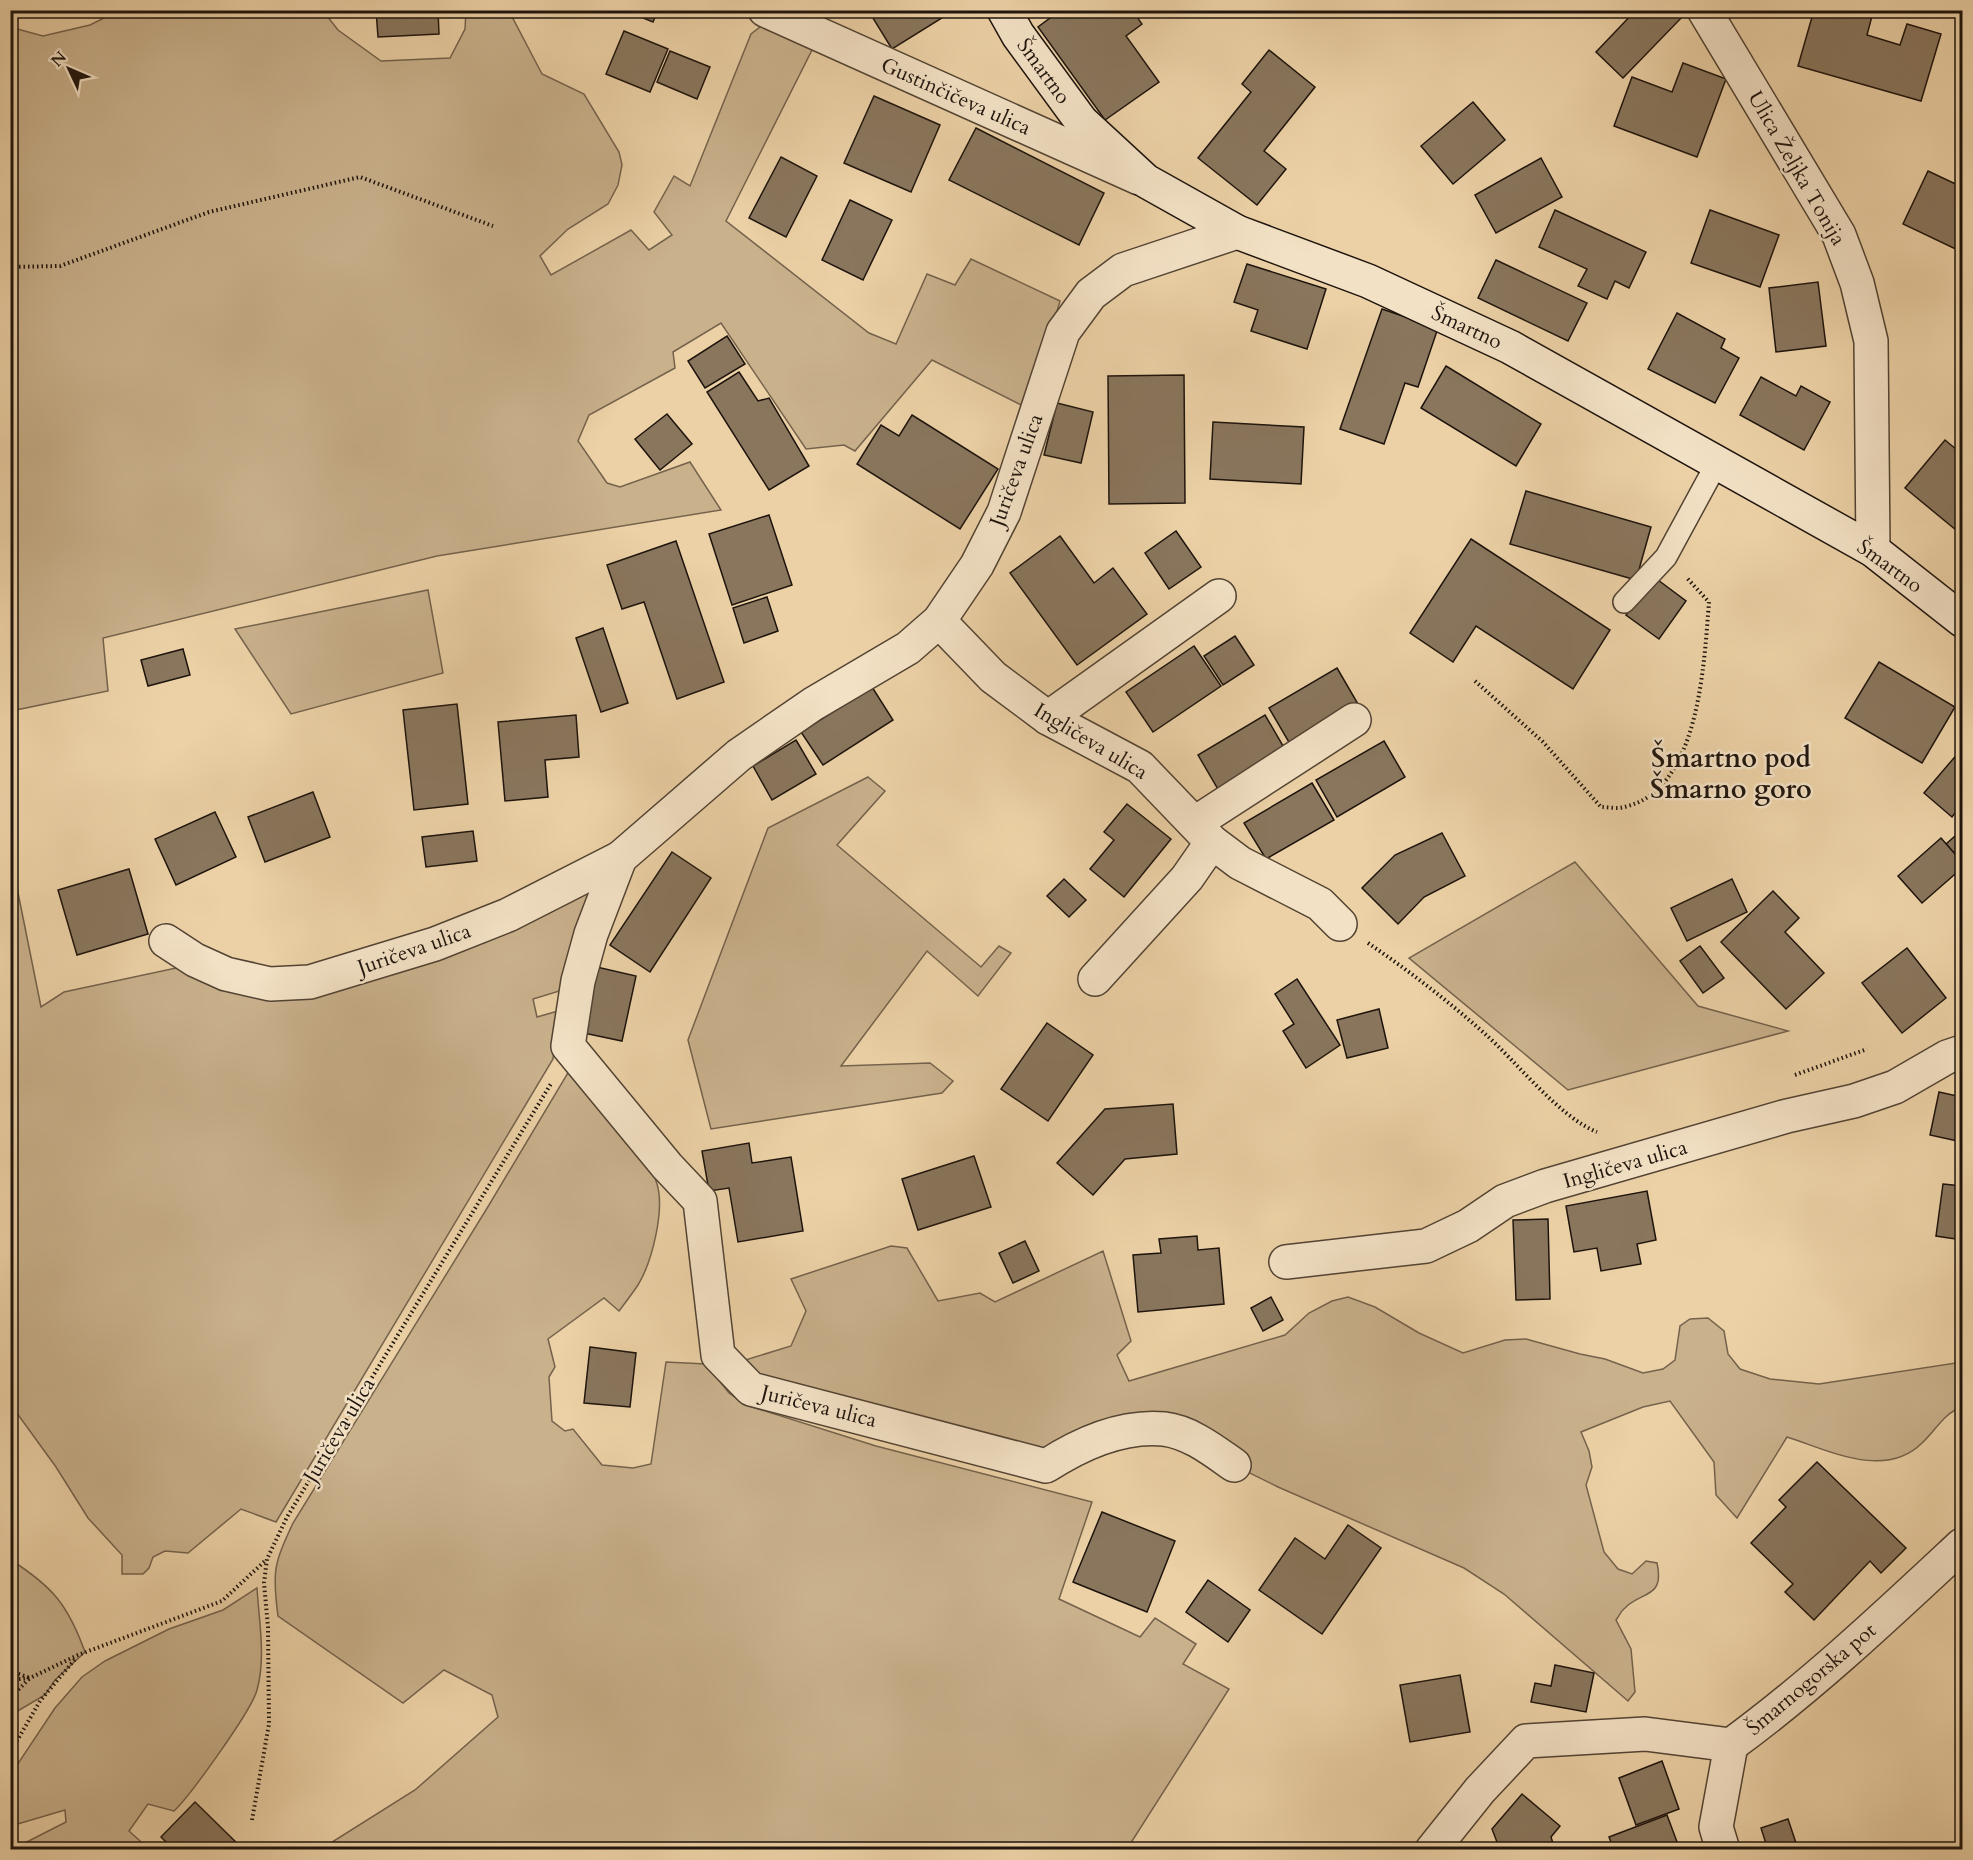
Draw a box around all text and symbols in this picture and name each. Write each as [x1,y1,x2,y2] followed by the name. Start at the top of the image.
[1010,32,1078,110] street label: Šmartno
[39,39,99,99] north arrow
[46,47,72,72] text: N
[876,50,1035,142] street label: Gustinčičeva ulica
[1741,85,1853,251] street label: Ulica Željka Tonija
[1427,298,1507,356] street label: Šmartno
[982,410,1050,533] street label: Juričeva ulica
[1851,532,1929,600] street label: Šmartno
[1028,696,1153,787] street label: Ingličeva ulica
[1650,739,1812,808] district label: Šmartno pod Šmarno goro
[351,917,475,983] street label: Juričeva ulica
[1560,1133,1691,1196] street label: Ingličeva ulica
[295,1372,382,1491] street label: Juričeva ulica
[755,1377,880,1435] street label: Juričeva ulica
[1740,1615,1883,1742] street label: Šmarnogorska pot

